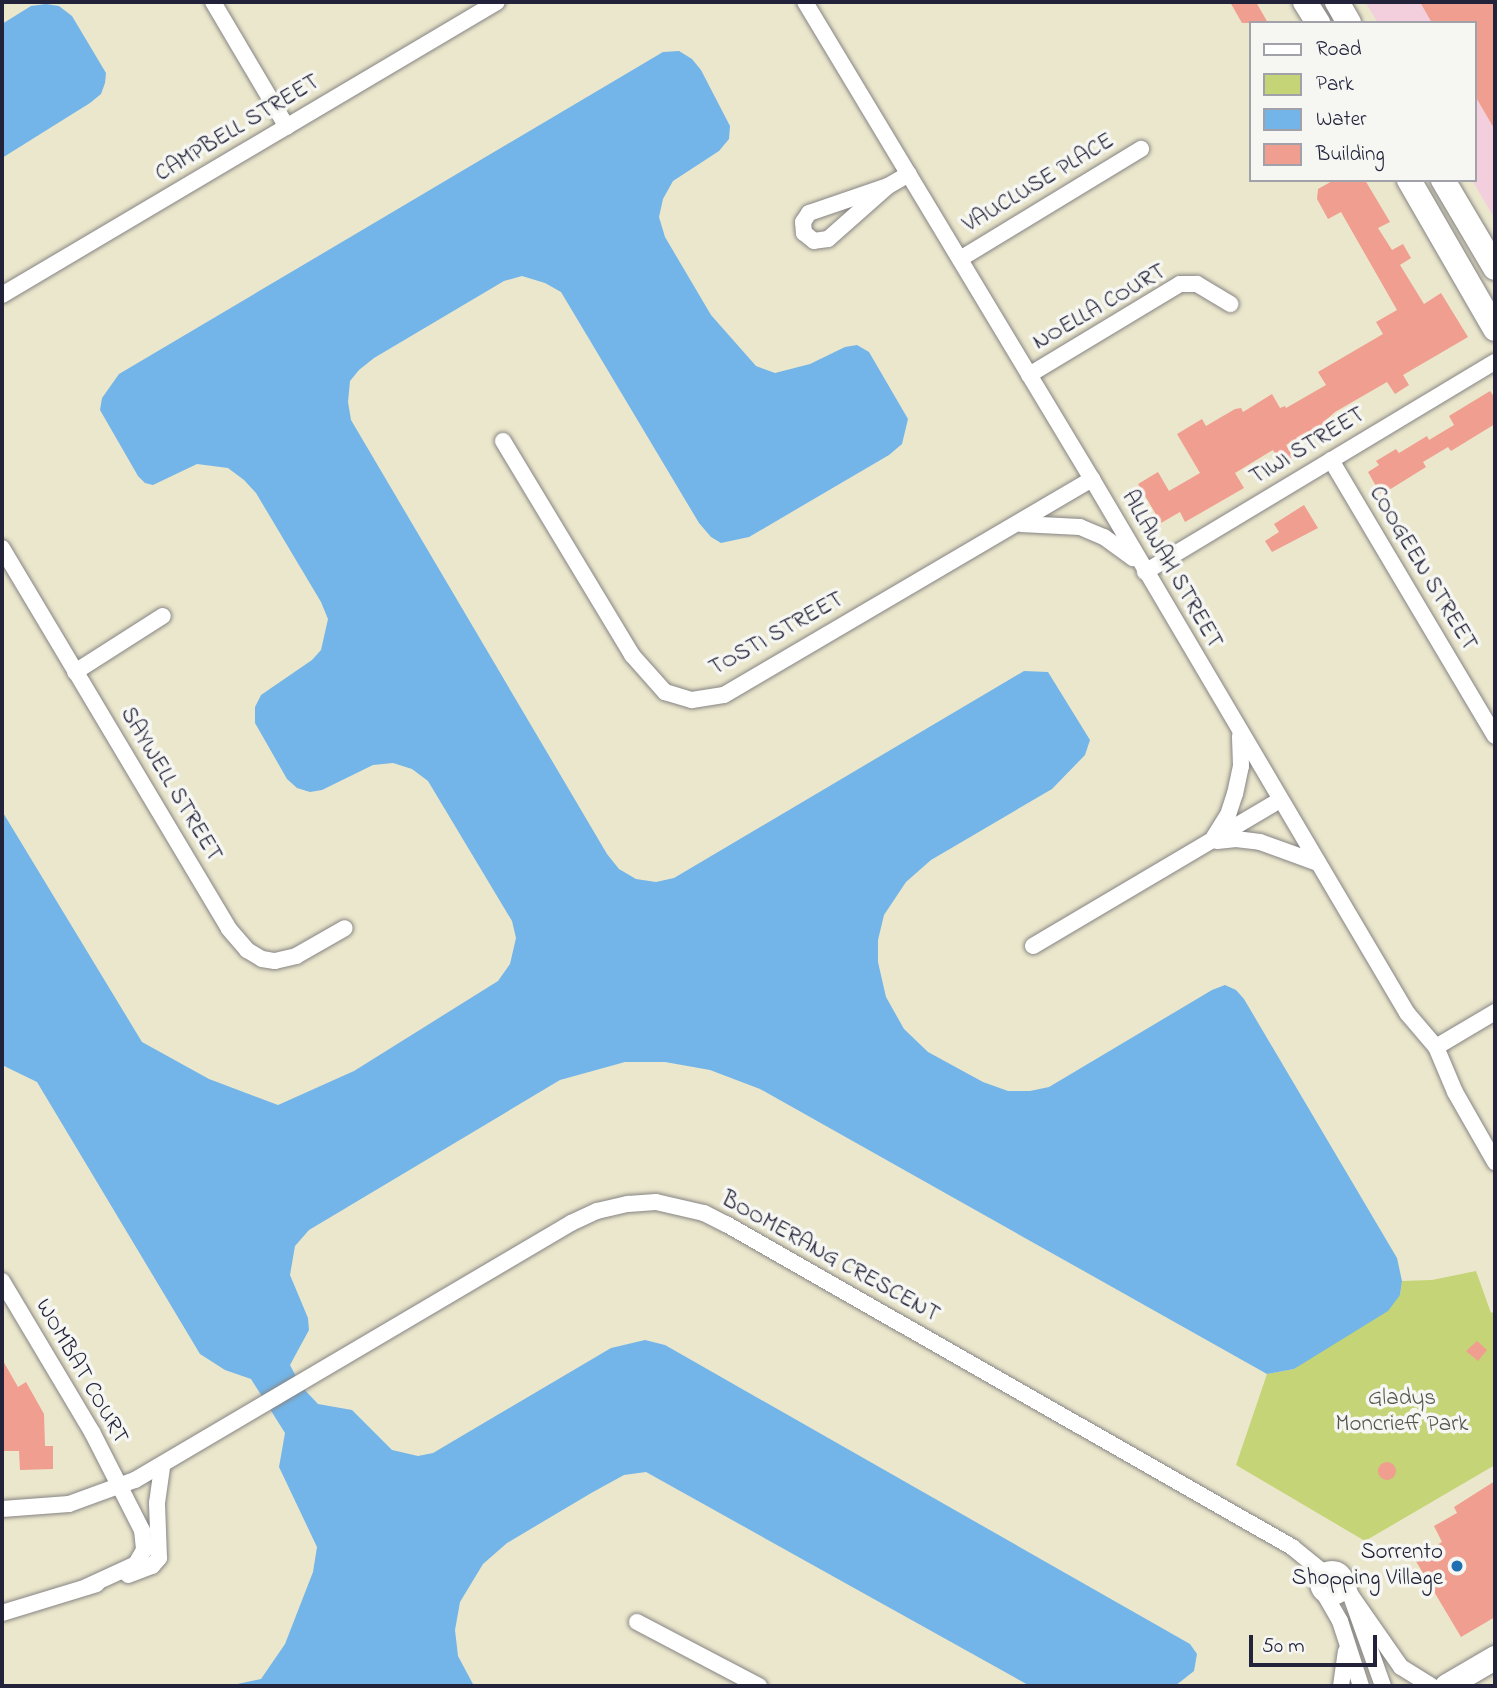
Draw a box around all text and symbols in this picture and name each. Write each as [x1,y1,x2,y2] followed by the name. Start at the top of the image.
[1248,21,1476,182] legend
[1316,35,1362,65] text: Road
[151,69,325,189] street label: CAMPBELL STREET
[1316,70,1354,100] text: Park
[1316,105,1367,135] text: Water
[959,128,1119,240] street label: VAUCLUSE PLACE
[1316,140,1385,170] text: Building
[1029,259,1171,357] street label: NOELLA COURT
[1245,402,1371,492] street label: TIWI STREET
[1362,482,1482,656] street label: COOGEEN STREET
[1115,486,1227,654] street label: ALLAWAH STREET
[705,587,849,683] street label: TOSTI STREET
[113,703,227,867] street label: SAYWELL STREET
[716,1186,944,1330] street label: BOOMERANG CRESCENT
[28,1295,134,1449] street label: WOMBAT COURT
[1336,1385,1468,1439] park label: Gladys Moncrieff Park
[1292,1539,1443,1593] place label: Sorrento Shopping Village
[1449,1558,1465,1574] marker: Sorrento Shopping Village
[1252,1622,1380,1666] scale bar
[1262,1632,1305,1662] text: 50 m

